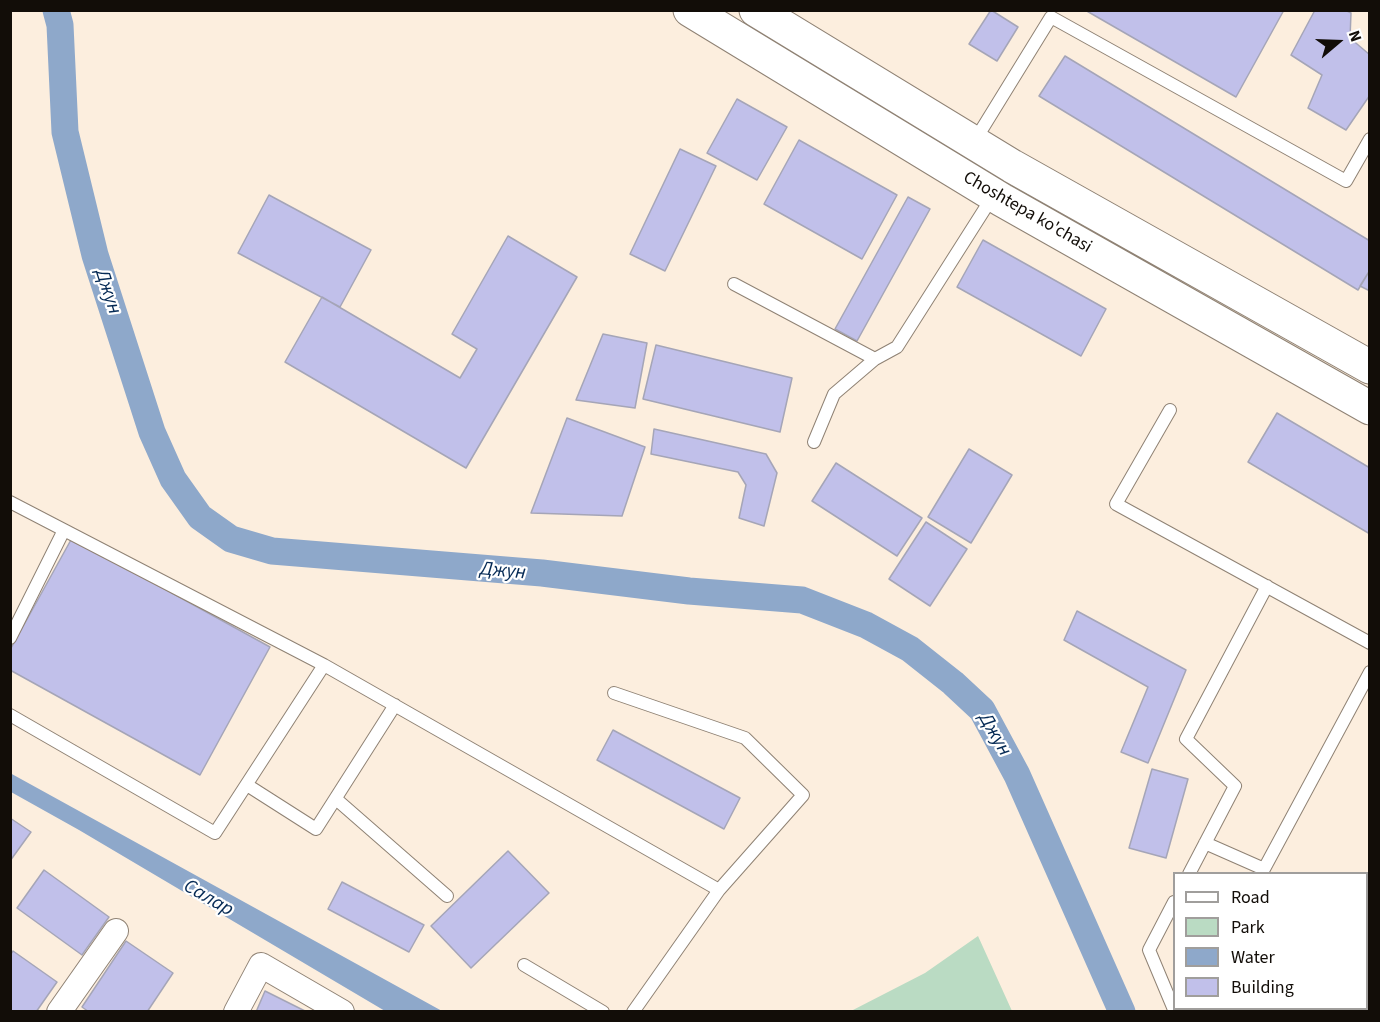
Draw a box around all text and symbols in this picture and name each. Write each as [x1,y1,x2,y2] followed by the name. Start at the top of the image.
[1308,12,1368,72] north arrow
[1343,28,1367,45] text: N
[959,167,1095,259] street label: Choshtepa ko'chasi
[88,266,126,318] water label: Джун
[479,558,527,586] water label: Джун
[972,709,1016,761] water label: Джун
[1173,872,1368,1010] legend
[179,875,237,923] water label: Салар
[1231,885,1270,910] text: Road
[1231,915,1265,940] text: Park
[1231,945,1275,970] text: Water
[1231,975,1294,1000] text: Building

